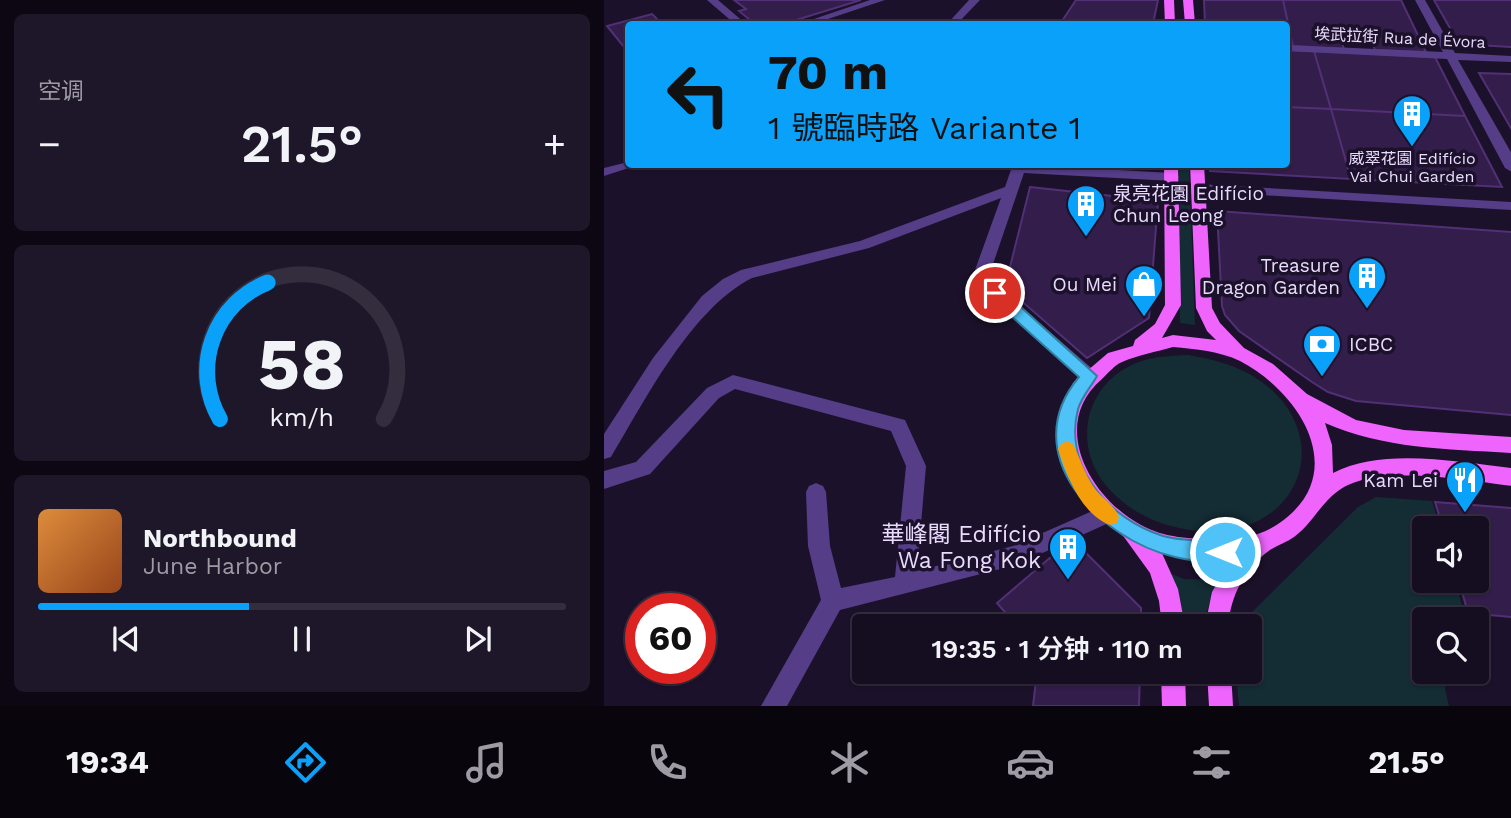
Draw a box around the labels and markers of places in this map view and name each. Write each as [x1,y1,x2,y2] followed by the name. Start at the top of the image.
[1391,93,1433,148] building icon: 威翠花園 Edifício Vai Chui Garden
[1348,149,1476,186] place label: 威翠花園 Edifício Vai Chui Garden
[1113,182,1264,227] place label: 泉亮花園 Edifício Chun Leong
[1065,183,1107,238] building icon: 泉亮花園 Edifício Chun Leong
[1202,254,1340,299] place label: Treasure Dragon Garden
[1346,255,1388,310] building icon: Treasure Dragon Garden
[965,263,1025,323] pin
[1123,263,1165,318] shop icon: Ou Mei
[1052,273,1117,296] place label: Ou Mei
[1301,323,1343,378] bank icon: ICBC
[1349,333,1393,356] place label: ICBC
[1444,459,1486,514] restaurant icon: Kam Lei
[1363,469,1438,492] place label: Kam Lei
[881,521,1041,574] place label: 華峰閣 Edifício Wa Fong Kok
[1047,526,1089,581] building icon: 華峰閣 Edifício Wa Fong Kok

